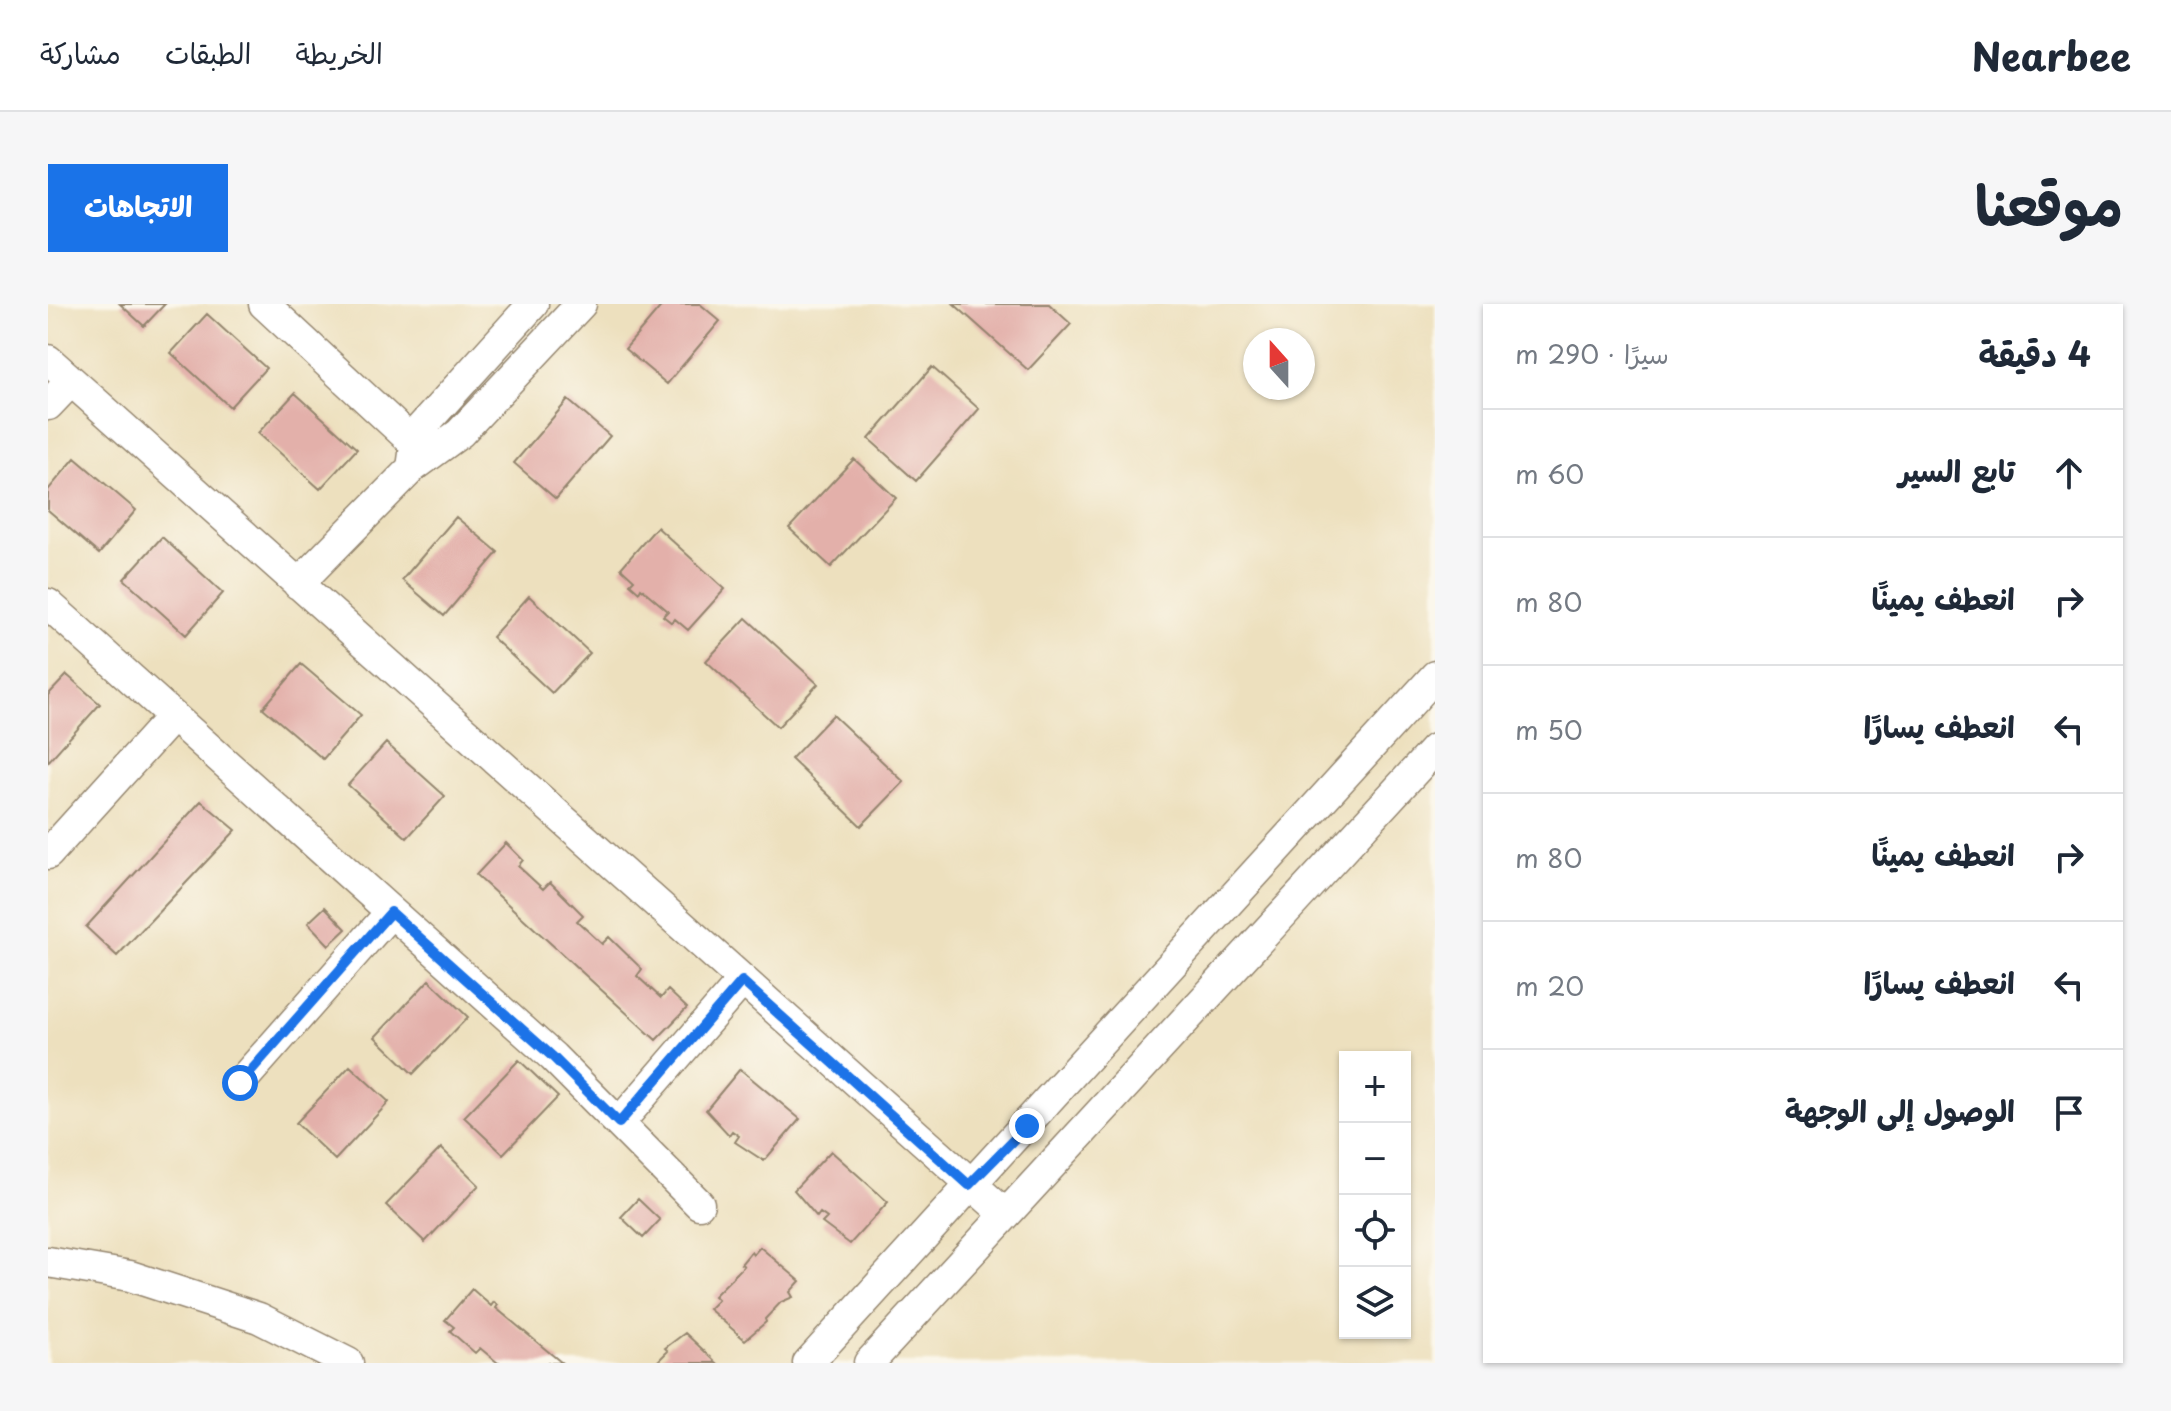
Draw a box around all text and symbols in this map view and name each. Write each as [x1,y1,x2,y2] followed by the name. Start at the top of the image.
[1972,27,2131,84] text: Nearbee
[40,31,121,74] text: مشاركة
[165,31,251,74] text: الطبقات
[295,31,383,74] text: الخريطة
[1975,160,2123,245] text: موقعنا
[48,164,228,252] button: الاتجاهات
[1978,327,2091,379] text: 4 دقيقة
[1243,328,1315,400] north arrow
[1515,334,1669,373] text: سيرًا · 290 m
[1898,447,2015,492] text: تابع السير
[2047,451,2091,495] icon: ahead
[1515,454,1584,493] text: 60 m
[1871,575,2015,620] text: انعطف يمينًا
[2047,579,2091,623] icon: right
[1515,582,1582,621] text: 80 m
[1864,703,2015,748] text: انعطف يسارًا
[2047,707,2091,751] icon: left
[1515,710,1583,749] text: 50 m
[1871,831,2015,876] text: انعطف يمينًا
[2047,835,2091,879] icon: right
[1515,838,1582,877] text: 80 m
[1864,959,2015,1004] text: انعطف يسارًا
[2047,963,2091,1007] icon: left
[1515,966,1584,1005] text: 20 m
[1339,1051,1411,1339] map controls
[1339,1051,1411,1123] button: +
[222,1065,258,1101] route start
[1785,1087,2015,1132] text: الوصول إلى الوجهة
[2047,1091,2091,1135] icon: arrive
[1009,1108,1045,1144] route end
[1339,1123,1411,1195] button: −
[1339,1195,1411,1267] button: locate
[1339,1267,1411,1339] button: layers

